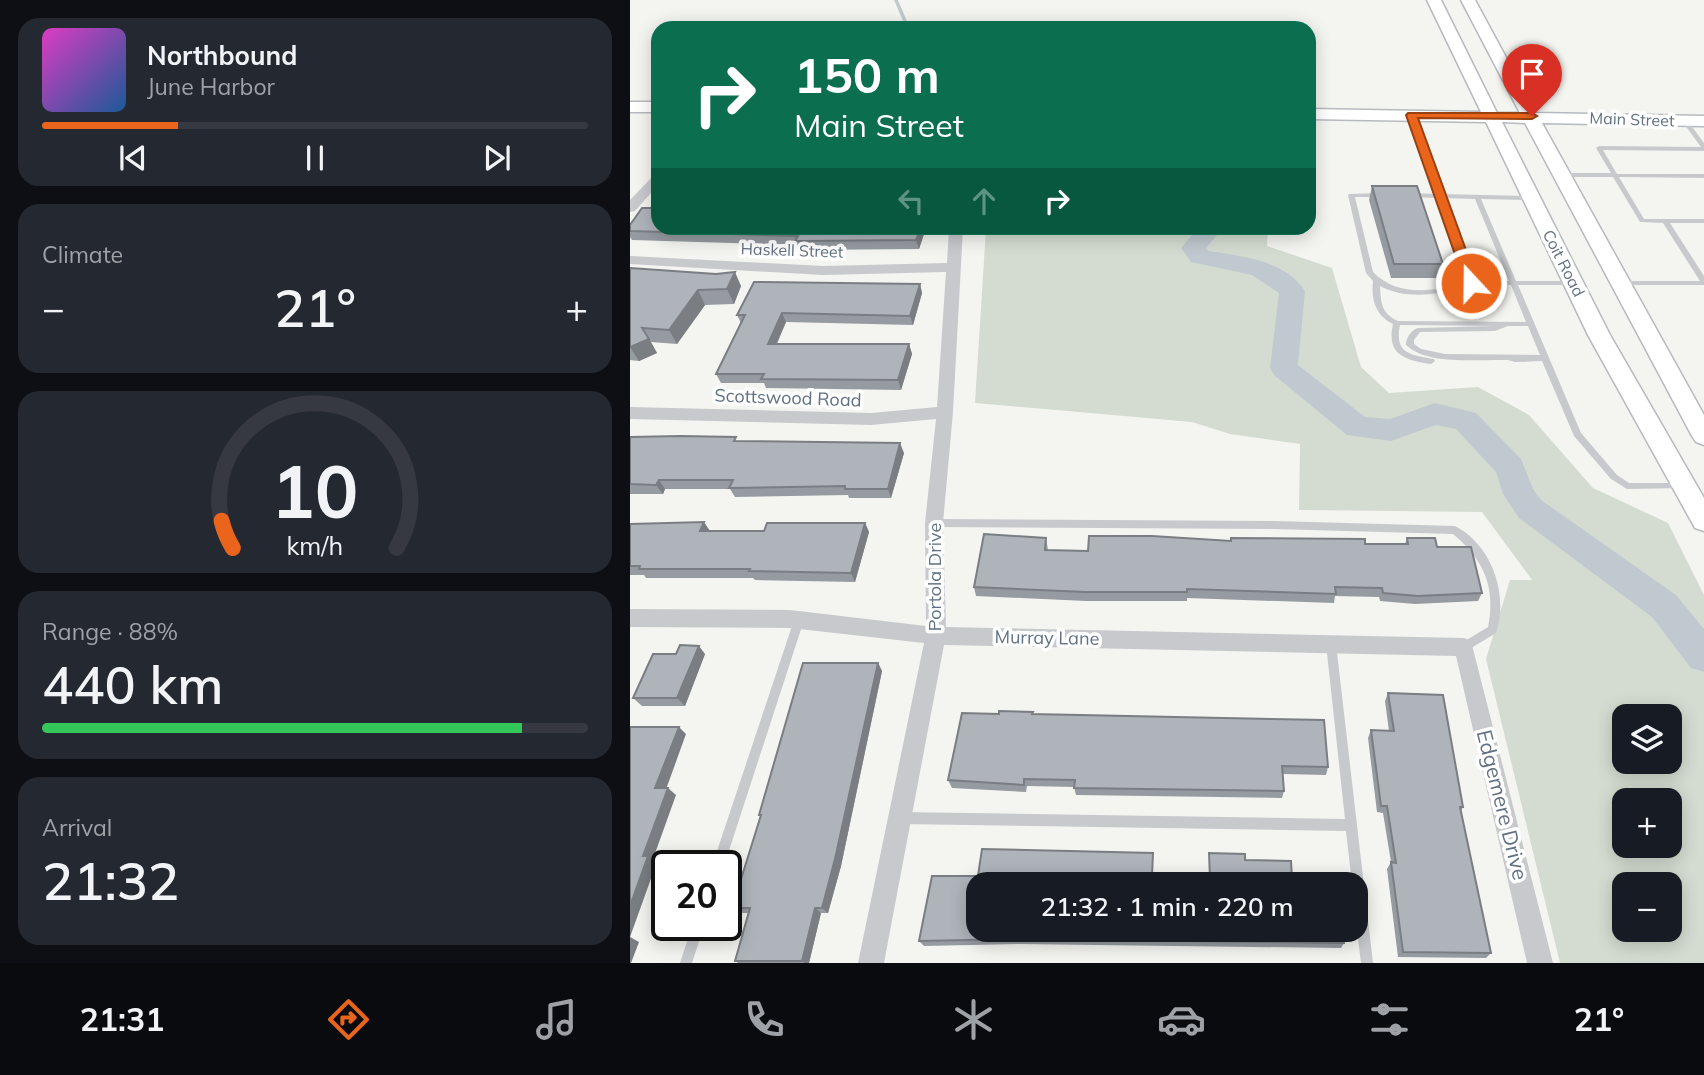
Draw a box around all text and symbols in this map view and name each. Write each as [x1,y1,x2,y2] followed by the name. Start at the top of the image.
[147,39,297,72] text: Northbound
[794,44,940,105] text: 150 m
[1502,44,1562,116] pin
[679,49,770,140] icon: right
[1513,55,1551,93] icon: arrive
[147,72,275,101] text: June Harbor
[794,105,964,145] text: Main Street
[1589,108,1675,130] street label: Main Street
[114,139,152,177] icon: previous
[296,139,334,177] icon: pause
[478,139,516,177] icon: next
[892,182,930,220] icon: left
[965,182,1003,220] icon: ahead
[1038,182,1076,220] icon: right
[1539,226,1589,300] street label: Coit Road
[740,238,844,262] street label: Haskell Street
[42,240,123,269] text: Climate
[1434,246,1508,320] position arrow
[274,275,356,340] text: 21°
[42,284,65,332] text: −
[565,284,588,332] text: +
[714,383,862,412] street label: Scottswood Road
[271,445,359,536] text: 10
[923,523,946,631] street label: Portola Drive
[287,529,343,560] text: km/h
[42,617,178,646] text: Range · 88%
[994,625,1100,650] street label: Murray Lane
[42,652,223,717] text: 440 km
[1612,704,1682,942] map controls
[1612,704,1682,774] button: layers
[1472,727,1534,883] street label: Edgemere Drive
[1612,788,1682,858] button: +
[42,813,112,842] text: Arrival
[42,848,179,913] text: 21:32
[651,850,742,941] speed limit sign: 20
[1612,872,1682,942] button: −
[1040,890,1294,923] text: 21:32 · 1 min · 220 m
[324,995,373,1044] icon: directions
[532,995,581,1044] icon: music
[740,995,789,1044] icon: phone
[949,995,998,1044] icon: climate
[1157,995,1206,1044] icon: car
[1365,995,1414,1044] icon: filters
[80,999,164,1039] text: 21:31
[1574,999,1624,1039] text: 21°

